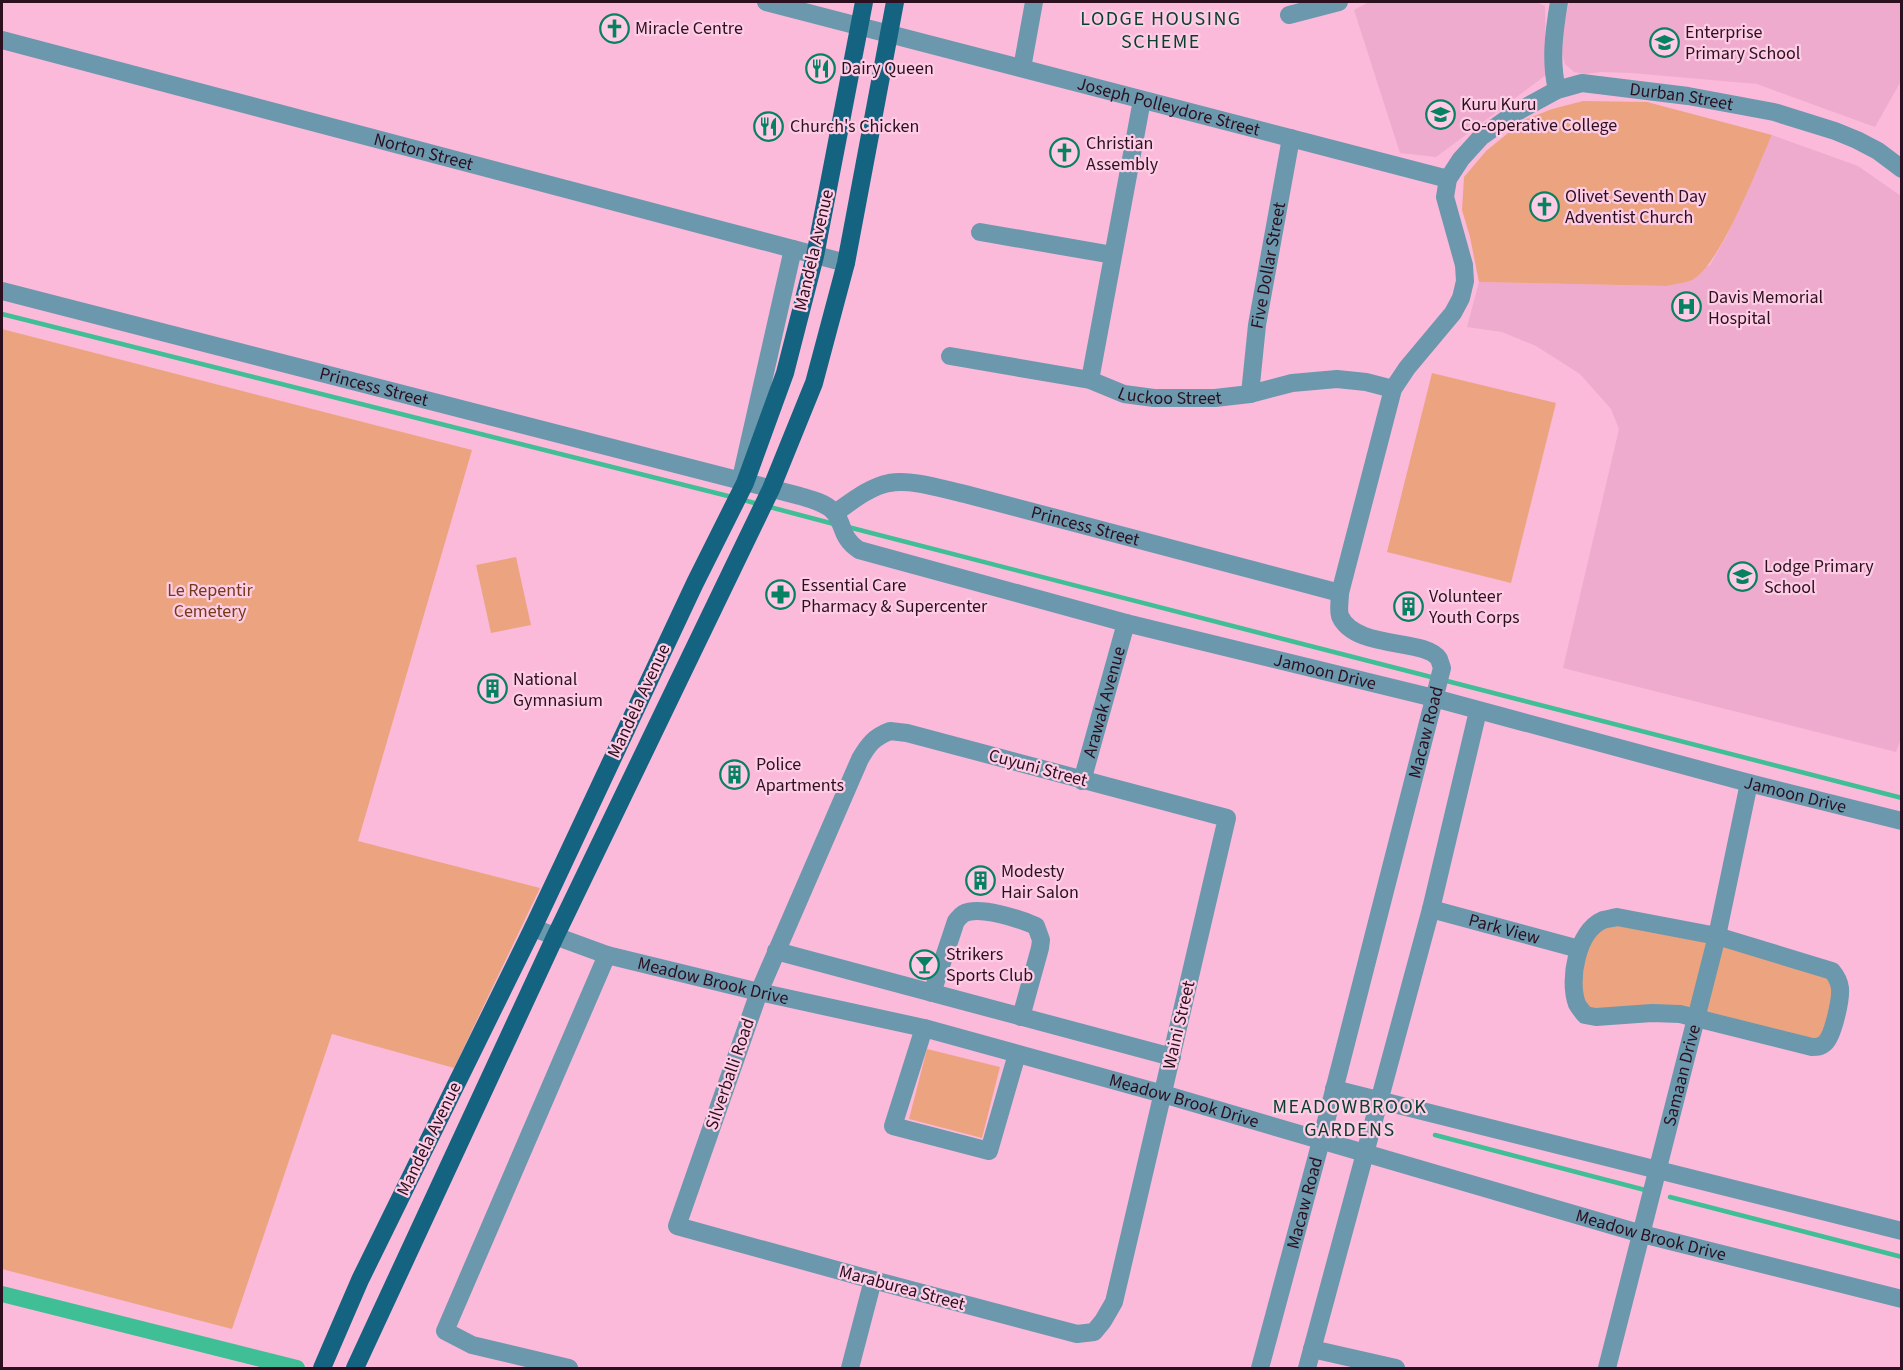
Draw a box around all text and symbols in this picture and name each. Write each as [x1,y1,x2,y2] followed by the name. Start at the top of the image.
[1080,5,1242,56] district label: LODGE HOUSING SCHEME
[598,12,630,44] church icon: Miracle Centre
[635,16,743,41] place label: Miracle Centre
[1685,20,1800,66] place label: Enterprise Primary School
[1648,26,1680,58] school or university icon: Enterprise Primary School
[804,52,836,84] restaurant icon: Dairy Queen
[841,56,934,81] place label: Dairy Queen
[1075,71,1263,142] street label: Joseph Polleydore Street
[1628,76,1735,117] street label: Durban Street
[1461,92,1617,138] place label: Kuru Kuru Co-operative College
[1424,98,1456,130] school or university icon: Kuru Kuru Co-operative College
[753,110,785,142] restaurant icon: Church's Chicken
[790,114,919,139] place label: Church's Chicken
[371,126,476,176] street label: Norton Street
[1086,131,1159,177] place label: Christian Assembly
[1049,137,1081,169] church icon: Christian Assembly
[1565,184,1707,230] place label: Olivet Seventh Day Adventist Church
[788,187,840,313] street label: Mandela Avenue
[1528,190,1560,222] church icon: Olivet Seventh Day Adventist Church
[1244,200,1292,331] street label: Five Dollar Street
[1708,285,1823,331] place label: Davis Memorial Hospital
[1671,291,1703,323] hospital icon: Davis Memorial Hospital
[317,361,431,413] street label: Princess Street
[1114,380,1223,411] street label: Luckoo Street
[1028,499,1142,552] street label: Princess Street
[1764,554,1874,600] place label: Lodge Primary School
[1727,560,1759,592] school or university icon: Lodge Primary School
[801,573,988,619] place label: Essential Care Pharmacy & Supercenter
[167,578,254,624] park label: Le Repentir Cemetery
[764,579,796,611] pharmacy icon: Essential Care Pharmacy & Supercenter
[1428,584,1520,630] place label: Volunteer Youth Corps
[1392,590,1424,622] building icon: Volunteer Youth Corps
[602,640,676,762] street label: Mandela Avenue
[1077,643,1131,761] street label: Arawak Avenue
[1271,647,1379,696] street label: Jamoon Drive
[513,667,603,713] place label: National Gymnasium
[476,673,508,705] building icon: National Gymnasium
[1402,683,1449,781] street label: Macaw Road
[986,743,1090,793] street label: Cuyuni Street
[756,752,844,798] place label: Police Apartments
[719,758,751,790] building icon: Police Apartments
[1741,770,1849,819] street label: Jamoon Drive
[1001,859,1079,905] place label: Modesty Hair Salon
[964,865,996,897] building icon: Modesty Hair Salon
[1466,907,1543,950] street label: Park View
[946,942,1033,988] place label: Strikers Sports Club
[909,948,941,980] bar icon: Strikers Sports Club
[635,950,791,1011] street label: Meadow Brook Drive
[1157,978,1201,1072] street label: Waini Street
[699,1015,761,1133] street label: Silverballi Road
[1657,1022,1707,1129] street label: Samaan Drive
[1106,1067,1262,1134] street label: Meadow Brook Drive
[391,1078,467,1200] street label: Mandela Avenue
[1273,1093,1427,1144] district label: MEADOWBROOK GARDENS
[1280,1154,1329,1252] street label: Macaw Road
[1573,1203,1729,1267] street label: Meadow Brook Drive
[836,1259,968,1317] street label: Maraburea Street

